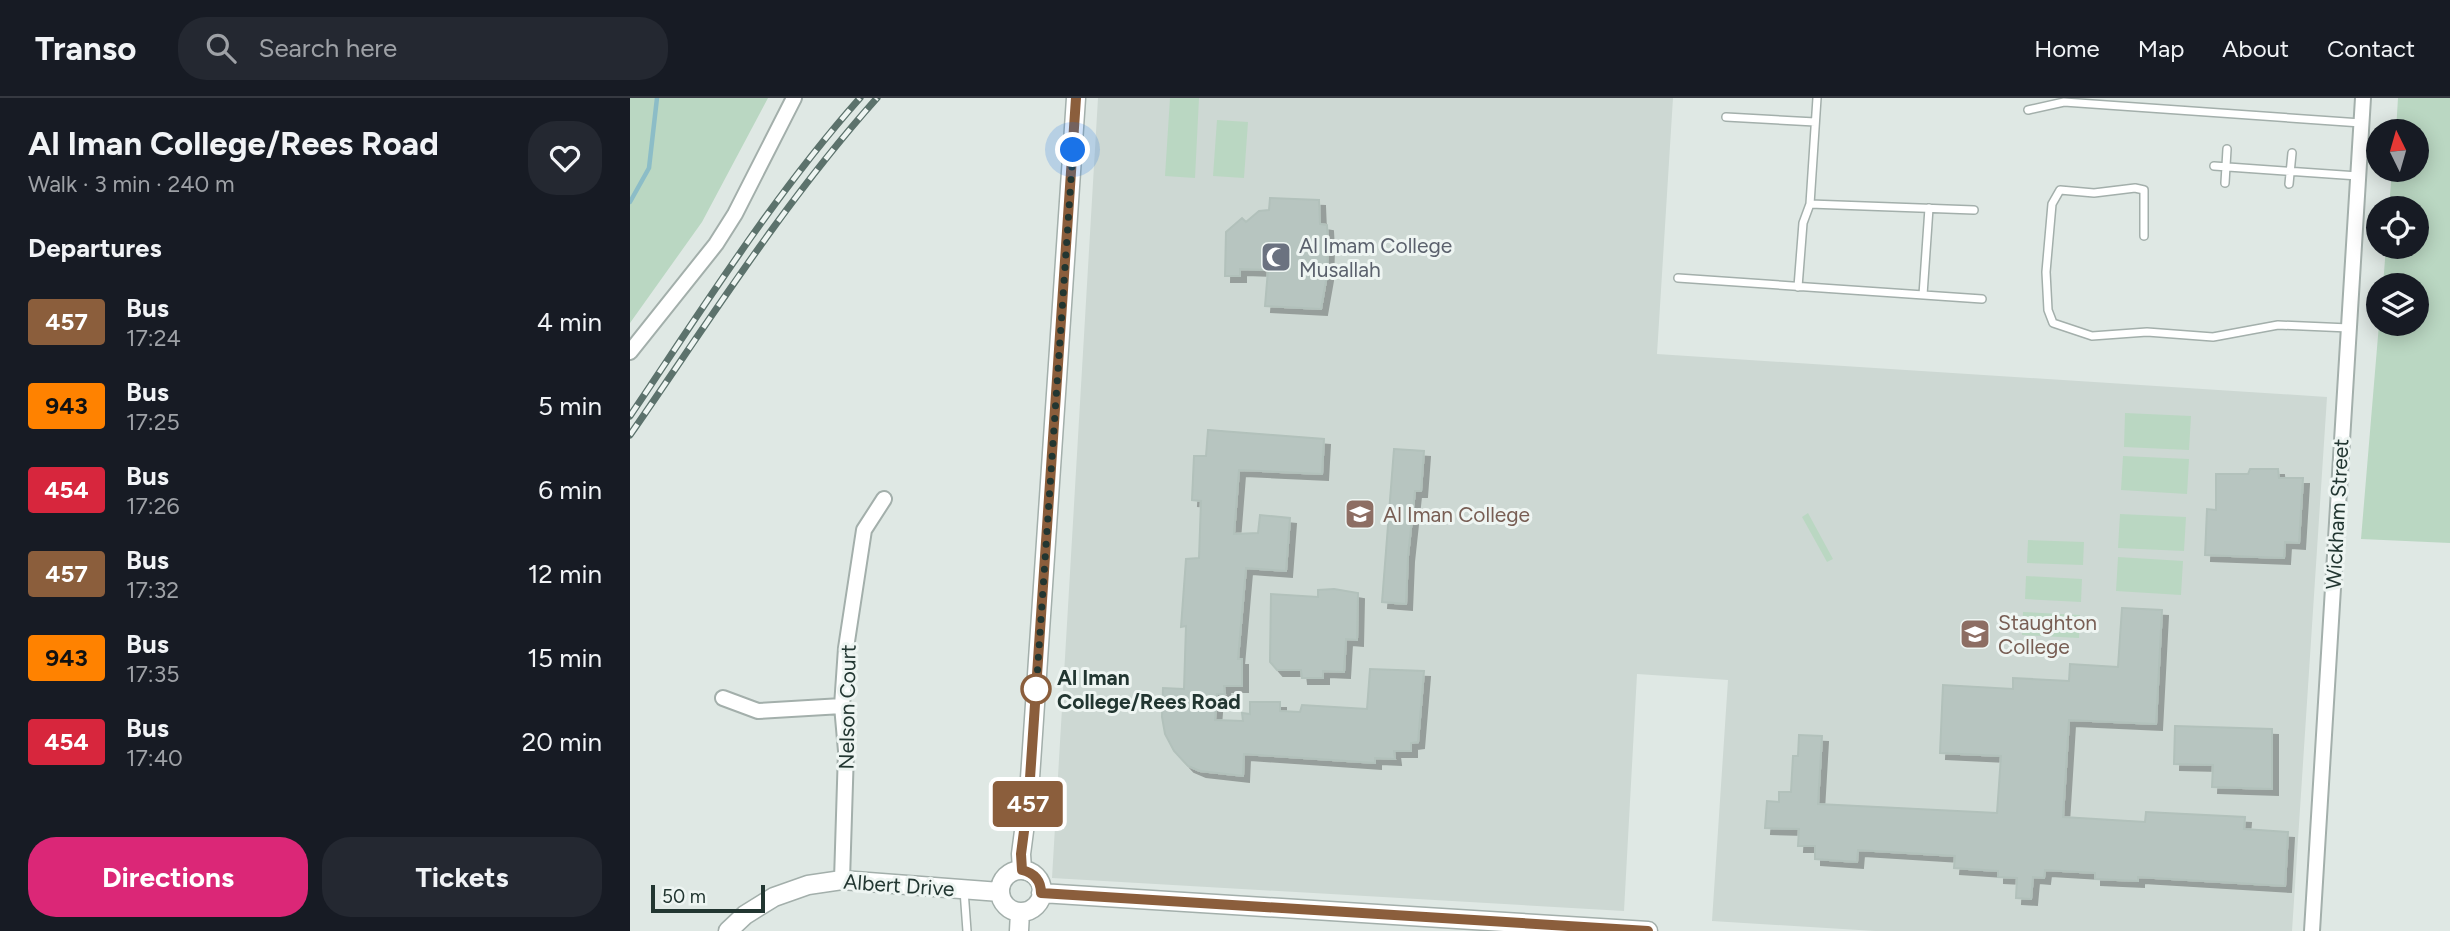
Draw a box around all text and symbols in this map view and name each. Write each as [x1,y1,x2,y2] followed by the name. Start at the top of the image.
[178,17,668,80] search box
[35,29,136,68] text: Transo
[202,29,240,67] icon: search
[258,32,397,64] text: Search here
[2034,34,2100,63] text: Home
[2138,34,2184,63] text: Map
[2222,34,2289,63] text: About
[2327,34,2415,63] text: Contact
[2366,119,2429,182] north arrow
[2366,119,2429,336] map controls
[528,121,602,195] button: heart
[28,124,439,163] text: Al Iman College/Rees Road
[1055,132,1090,167] your location
[28,170,235,198] text: Walk · 3 min · 240 m
[2366,196,2429,259] button: locate
[28,232,162,264] text: Departures
[1299,233,1452,282] place label: Al Imam College Musallah
[1259,240,1293,274] mosque icon: Al Imam College Musallah
[2366,273,2429,336] button: layers
[126,292,169,324] text: Bus
[537,306,602,338] text: 4 min
[45,307,88,336] text: 457
[126,324,181,352] text: 17:24
[126,376,169,408] text: Bus
[538,390,602,422] text: 5 min
[45,391,88,420] text: 943
[126,408,180,436] text: 17:25
[2321,438,2353,590] street label: Wickham Street
[126,460,169,492] text: Bus
[538,474,602,506] text: 6 min
[44,475,89,504] text: 454
[126,492,180,520] text: 17:26
[1343,497,1377,531] school or university icon: Al Iman College
[1383,502,1530,527] place label: Al Iman College
[126,544,169,576] text: Bus
[528,558,602,590] text: 12 min
[45,559,88,588] text: 457
[126,576,179,604] text: 17:32
[1998,610,2097,659] place label: Staughton College
[1958,617,1992,651] school or university icon: Staughton College
[126,628,169,660] text: Bus
[527,642,602,674] text: 15 min
[45,643,88,672] text: 943
[833,644,861,770] street label: Nelson Court
[126,660,179,688] text: 17:35
[1057,665,1241,714] place label: Al Iman College/Rees Road
[1021,674,1051,704] marker: Al Iman College/Rees Road
[126,712,169,744] text: Bus
[522,726,602,758] text: 20 min
[44,727,89,756] text: 454
[126,744,183,772] text: 17:40
[988,781,1068,827] line badge: 457
[1007,789,1049,818] text: 457
[28,837,308,917] button: Directions
[322,837,602,917] button: Tickets
[843,869,955,901] street label: Albert Drive
[651,882,765,914] scale bar
[662,885,706,908] text: 50 m

